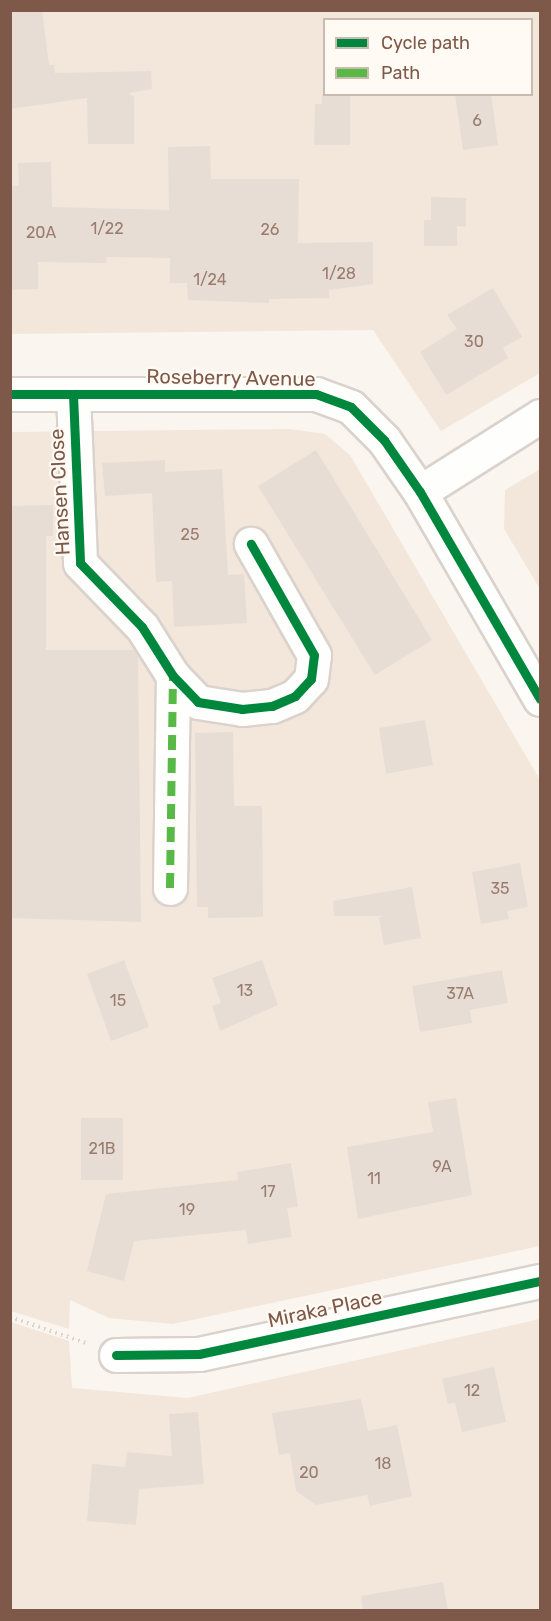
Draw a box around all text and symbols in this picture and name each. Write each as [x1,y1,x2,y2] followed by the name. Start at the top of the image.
[323,18,533,96] legend
[381,32,470,54] text: Cycle path
[381,62,420,84] text: Path
[472,111,482,131] house number: 6
[90,219,124,239] house number: 1/22
[260,220,280,240] house number: 26
[26,223,56,243] house number: 20A
[322,264,356,284] house number: 1/28
[193,270,227,290] house number: 1/24
[464,332,484,352] house number: 30
[146,365,316,391] street label: Roseberry Avenue
[45,428,75,556] street label: Hansen Close
[181,525,199,545] house number: 25
[490,879,510,899] house number: 35
[237,981,253,1001] house number: 13
[446,984,474,1004] house number: 37A
[110,991,126,1011] house number: 15
[89,1139,115,1159] house number: 21B
[432,1157,452,1177] house number: 9A
[367,1169,381,1189] house number: 11
[260,1182,276,1202] house number: 17
[179,1200,195,1220] house number: 19
[266,1285,384,1333] street label: Miraka Place
[464,1381,480,1401] house number: 12
[374,1454,392,1474] house number: 18
[299,1463,319,1483] house number: 20

